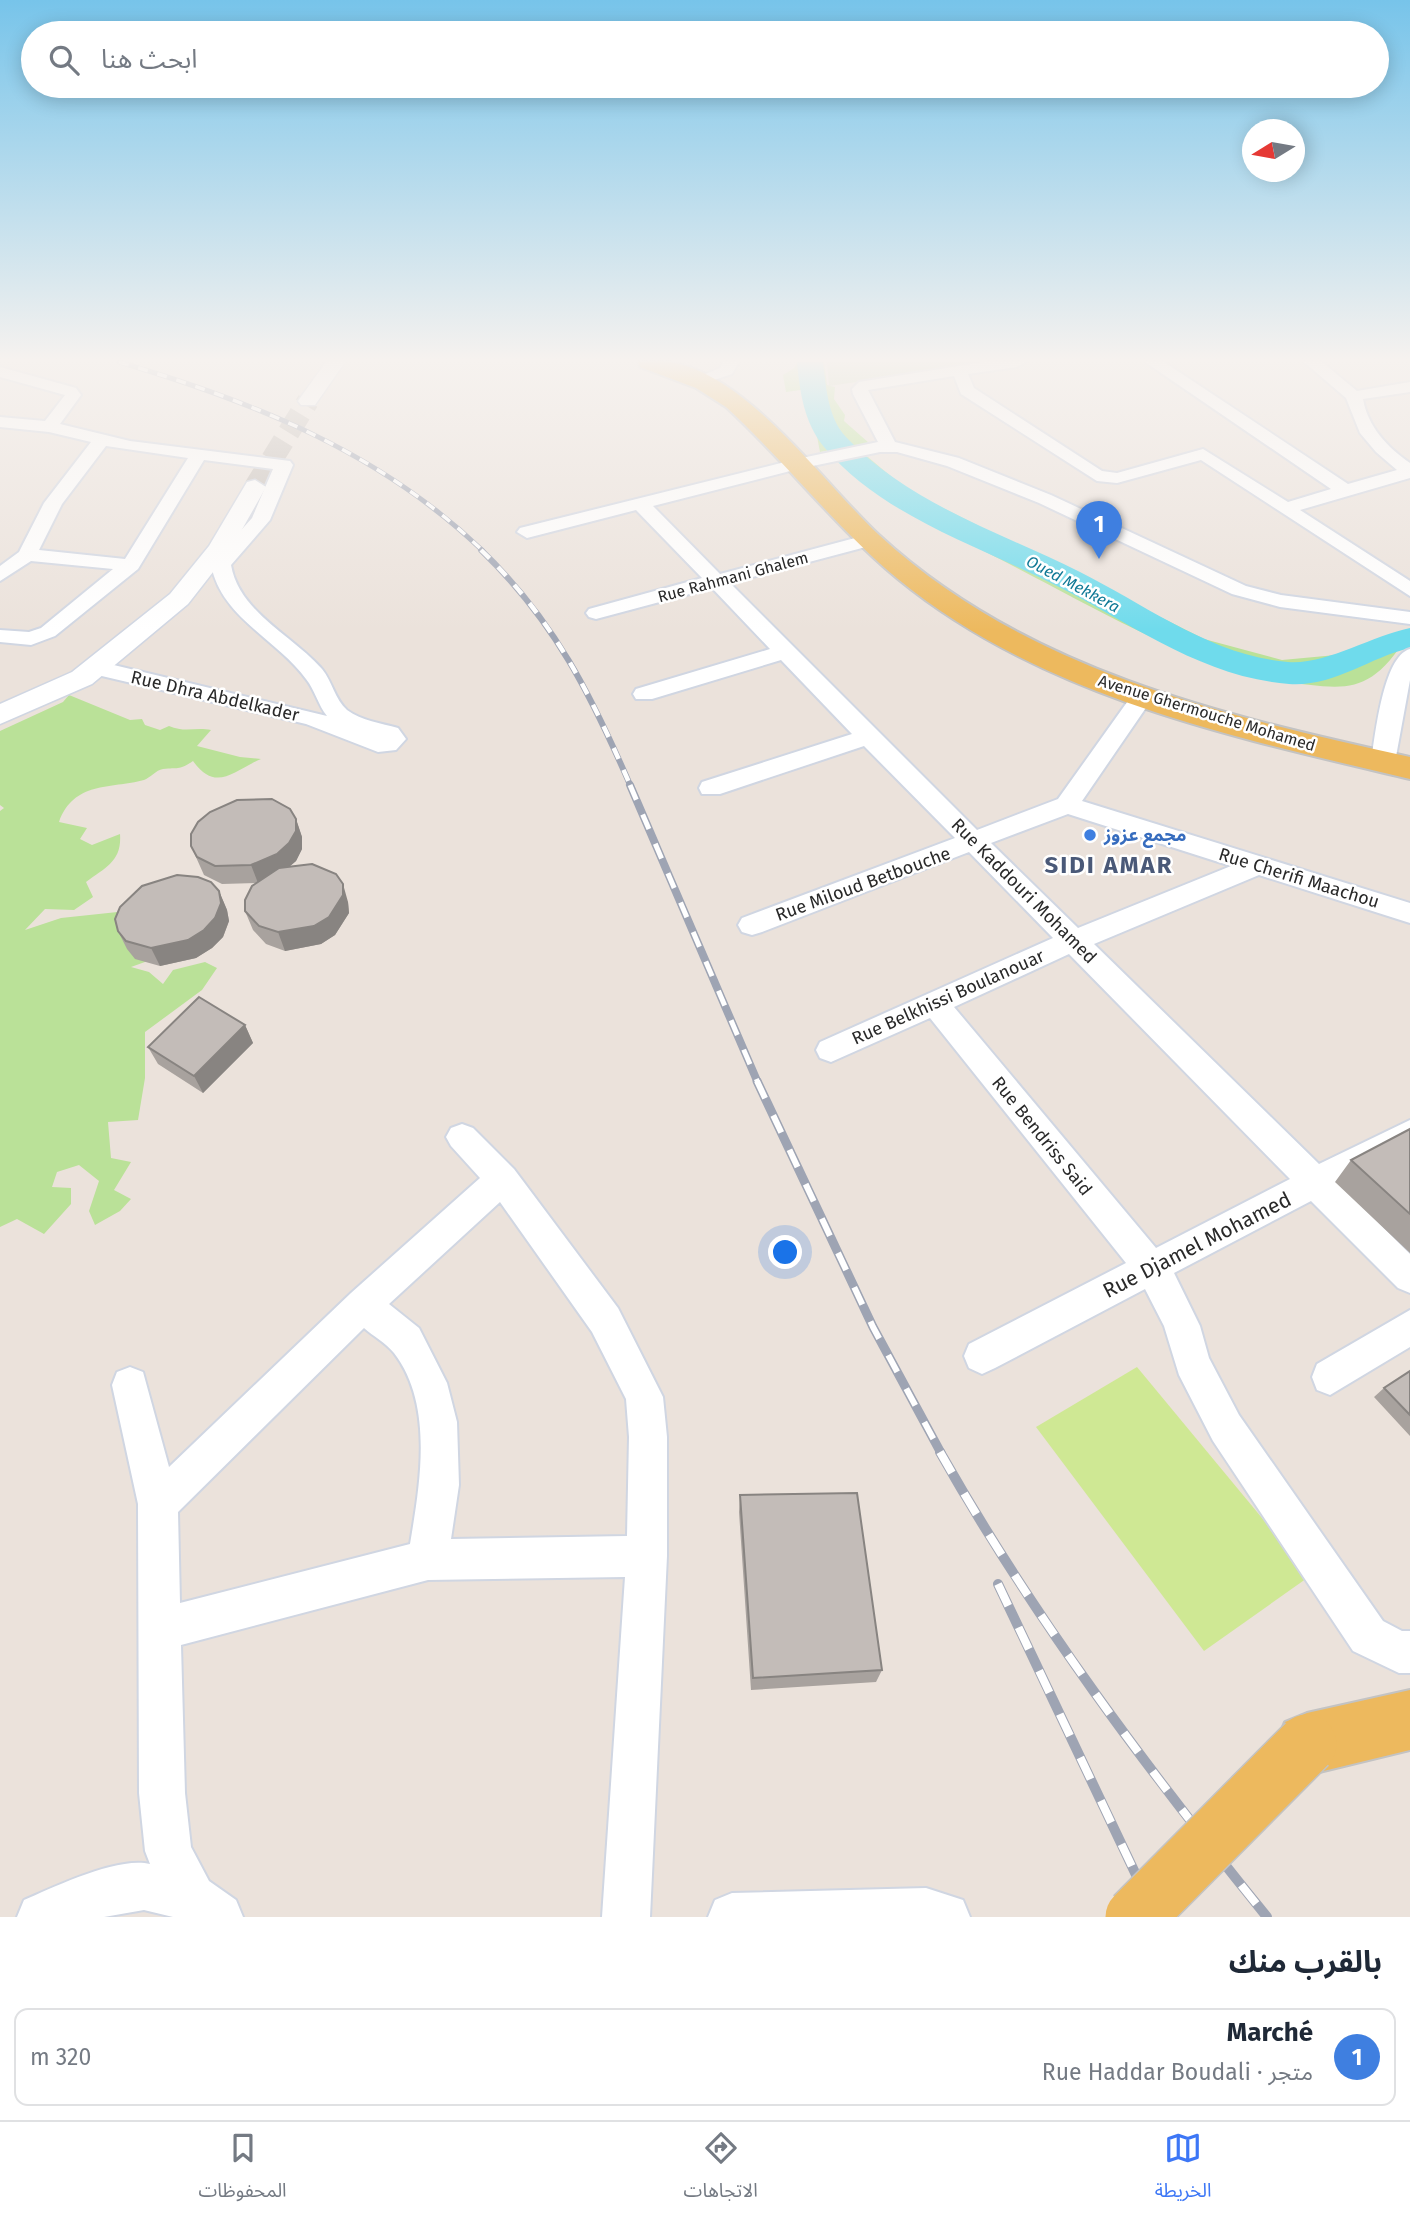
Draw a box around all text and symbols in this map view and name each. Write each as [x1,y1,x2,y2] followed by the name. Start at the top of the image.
[21,21,1389,98] search box
[45,41,83,79] icon: search
[101,44,197,75] text: ابحث هنا
[1242,119,1305,182] north arrow
[1076,501,1122,559] pin: 1
[656,548,810,606] street label: Rue Rahmani Ghalem
[1023,551,1123,617] water label: Oued Mekkera
[129,666,301,726] street label: Rue Dhra Abdelkader
[1096,671,1318,755] street label: Avenue Ghermouche Mohamed
[947,814,1101,968] street label: Rue Kaddouri Mohamed
[1103,824,1186,848] place label: مجمع عزوز
[1082,827,1098,843] marker: مجمع عزوز
[772,842,954,926] street label: Rue Miloud Betbouche
[1216,843,1382,913] street label: Rue Cherifi Maachou
[1044,851,1174,879] district label: SIDI AMAR
[848,945,1048,1049] street label: Rue Belkhissi Boulanouar
[987,1072,1097,1200] street label: Rue Bendriss Said
[1098,1186,1296,1304] street label: Rue Djamel Mohamed
[768,1235,802,1269] your location
[1229,1944,1382,1980] text: بالقرب منك
[1227,2017,1313,2048] text: Marché
[30,2043,91,2071] text: 320 m
[1352,2043,1362,2071] text: 1
[1042,2058,1313,2086] text: متجر · Rue Haddar Boudali
[198,2129,287,2211] tab: المحفوظات
[684,2129,758,2211] tab: الاتجاهات
[1155,2129,1212,2211] tab: الخريطة

